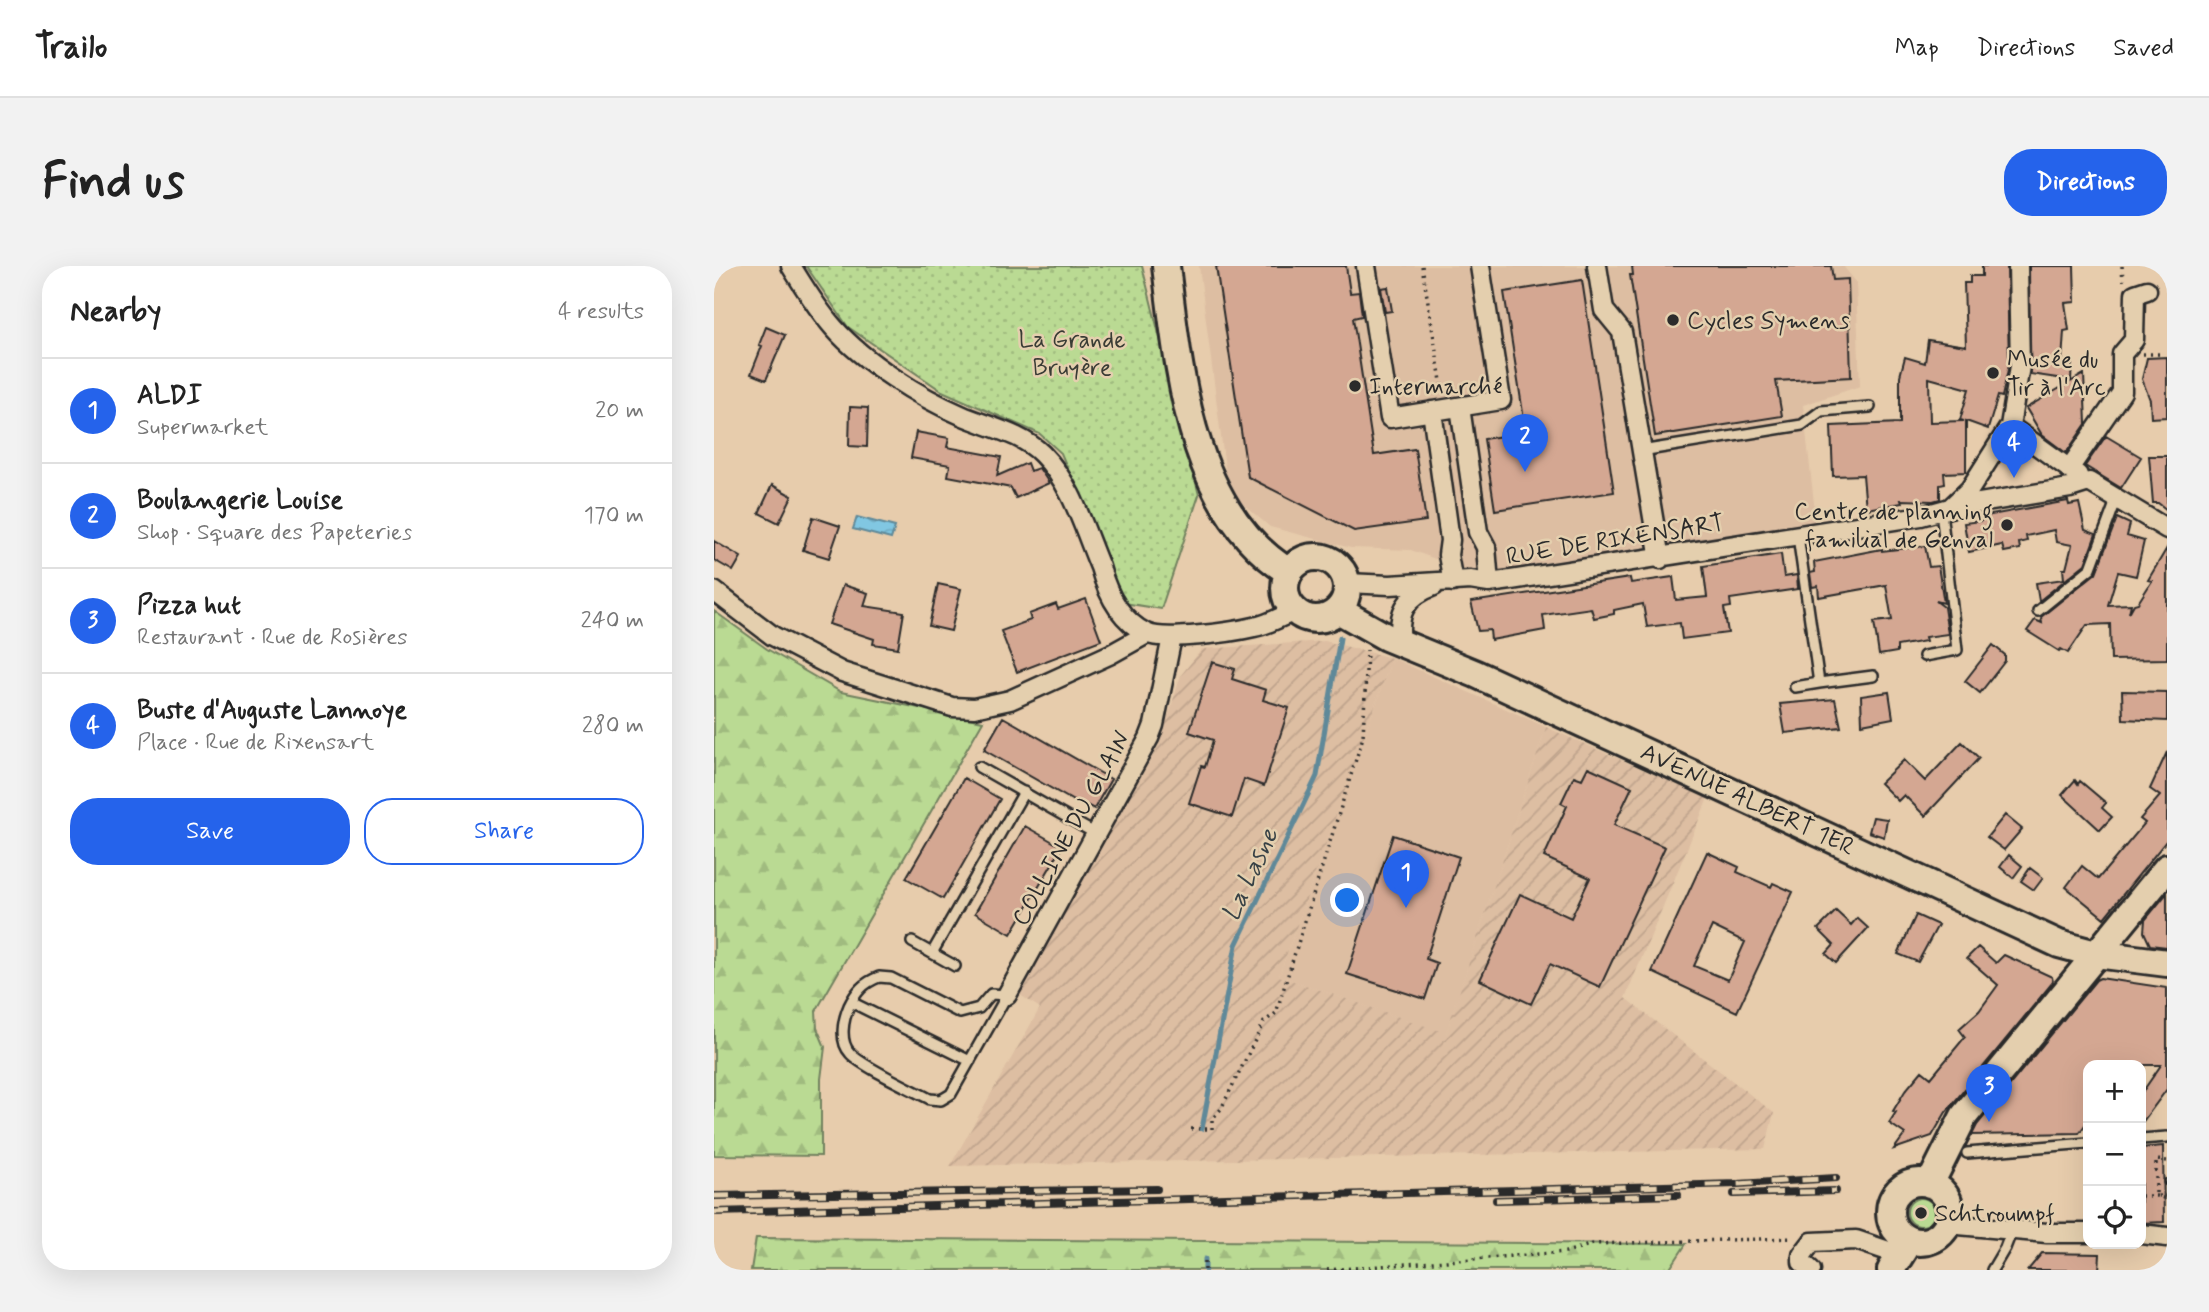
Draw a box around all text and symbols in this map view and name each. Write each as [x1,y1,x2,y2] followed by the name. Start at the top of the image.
[35,26,107,70] text: Trailo
[1895,33,1939,64] text: Map
[1977,33,2075,64] text: Directions
[2113,33,2174,64] text: Saved
[2004,149,2167,216] button: Directions
[42,150,185,215] text: Find us
[70,292,161,331] text: Nearby
[558,297,644,327] text: 4 results
[1687,306,1850,337] place label: Cycles Symens
[1665,312,1681,328] marker: Cycles Symens
[1018,325,1126,384] park label: La Grande Bruyère
[2007,345,2106,404] place label: Musée du Tir à l'Arc
[1985,365,2001,381] marker: Musée du Tir à l'Arc
[1369,372,1503,403] place label: Intermarché
[1347,378,1363,394] marker: Intermarché
[137,379,202,413] text: ALDI
[88,396,98,426] text: 1
[595,396,644,426] text: 20 m
[137,413,268,443] text: Supermarket
[1502,414,1548,472] pin: 2
[1991,420,2037,478] pin: 4
[137,484,343,518] text: Boulangerie Louise
[1794,497,1993,556] place label: Centre de planning familial de Genval
[87,501,99,531] text: 2
[584,501,644,531] text: 170 m
[1504,508,1727,573] street label: RUE DE RIXENSART
[1999,517,2015,533] marker: Centre de planning familial de Genval
[137,518,412,548] text: Shop · Square des Papeteries
[137,589,241,623] text: Pizza hut
[88,606,98,636] text: 3
[580,606,644,636] text: 240 m
[137,623,408,653] text: Restaurant · Rue de Rosières
[137,694,407,728] text: Buste d'Auguste Lannoye
[86,711,100,741] text: 4
[582,711,644,741] text: 280 m
[1006,726,1139,932] street label: COLLINE DU GLAIN
[137,728,374,758] text: Place · Rue de Rixensart
[1635,737,1859,864] street label: AVENUE ALBERT 1ER
[70,798,350,865] button: Save
[364,798,644,865] button: Share
[1215,822,1287,927] water label: La Lasne
[1383,850,1429,908] pin: 1
[1330,883,1364,917] your location
[2083,1060,2146,1249] map controls
[2083,1060,2146,1123] button: +
[1966,1064,2012,1122] pin: 3
[2083,1123,2146,1186] button: −
[2083,1186,2146,1249] button: locate
[1935,1199,2055,1230] place label: Schtroumpf
[1913,1205,1929,1221] marker: Schtroumpf

